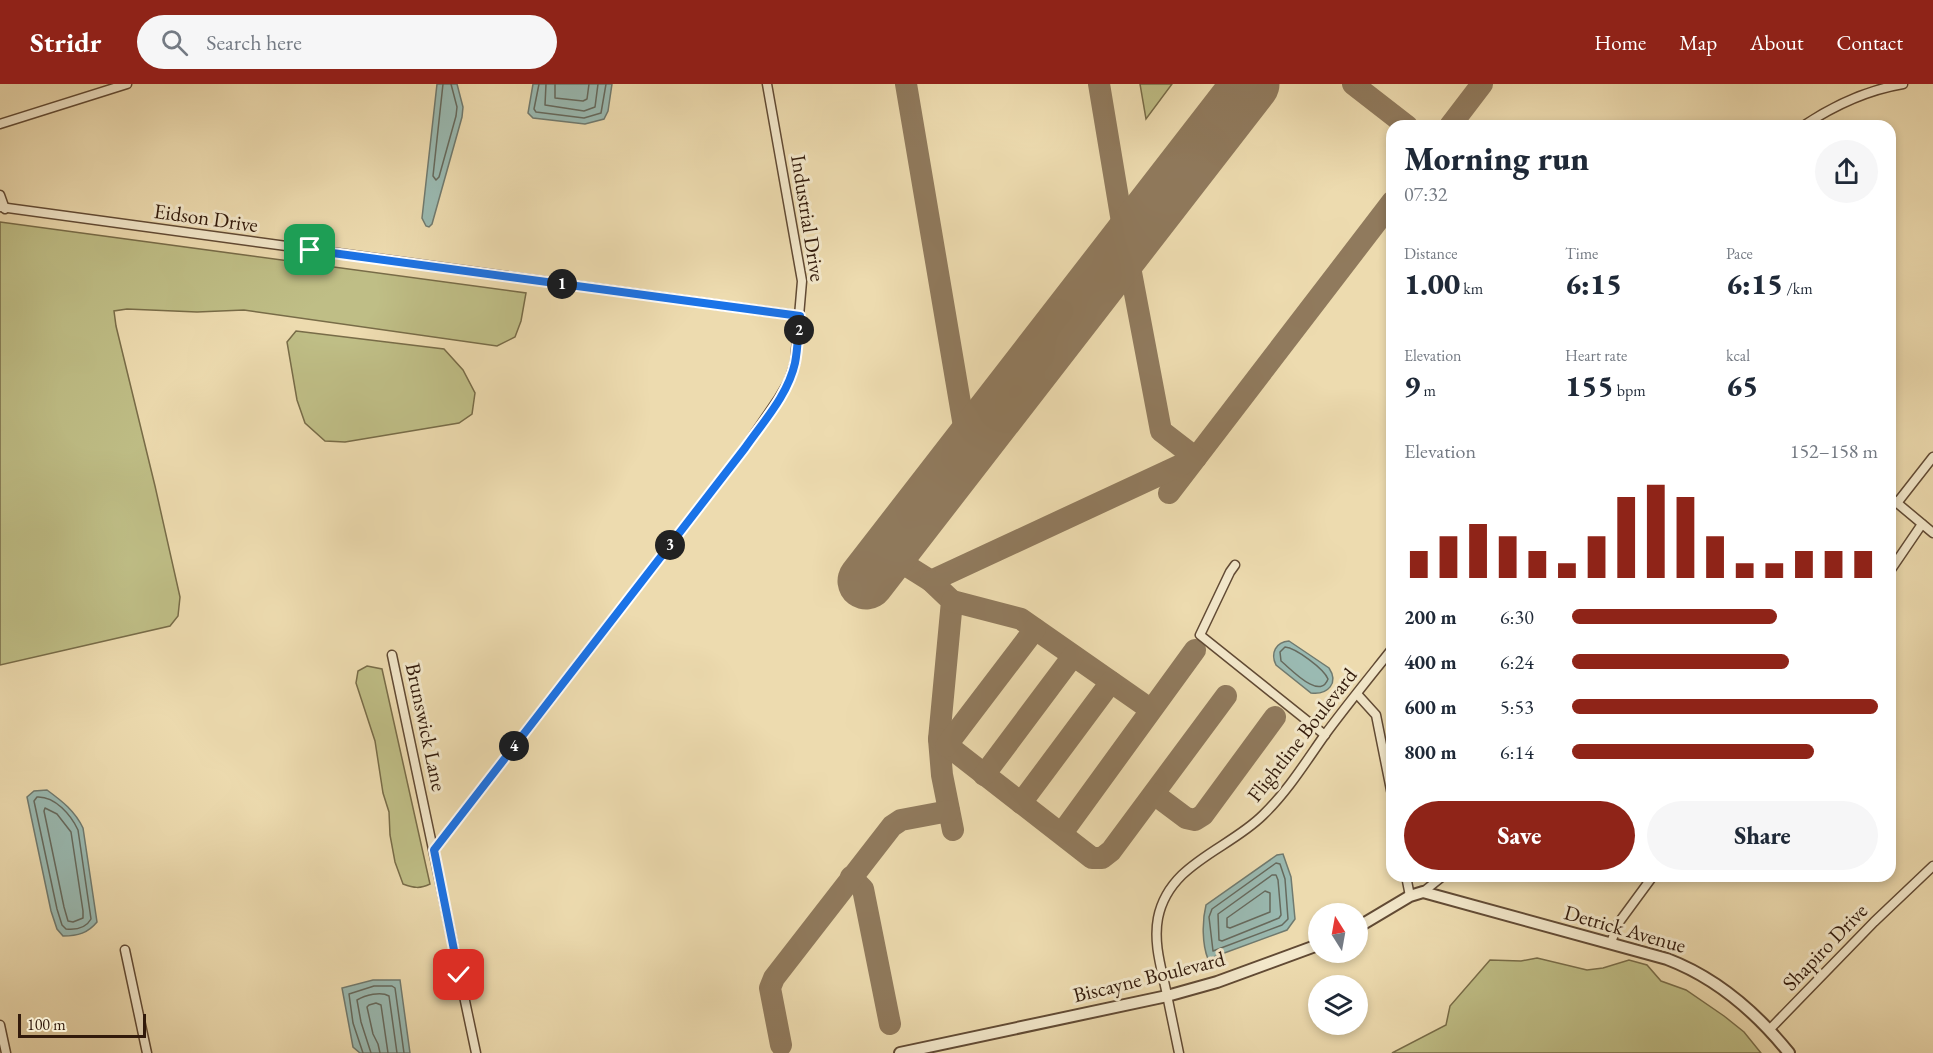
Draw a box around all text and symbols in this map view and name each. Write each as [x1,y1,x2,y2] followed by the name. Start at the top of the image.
[137,15,557,69] search box
[30,24,101,60] text: Stridr
[158,26,191,59] icon: search
[206,28,302,57] text: Search here
[1594,29,1646,56] text: Home
[1679,29,1717,56] text: Map
[1750,29,1803,56] text: About
[1836,29,1903,56] text: Contact
[1404,137,1589,180] text: Morning run
[1815,140,1878,203] button: share
[785,153,832,283] street label: Industrial Drive
[1404,181,1447,207] text: 07:32
[152,197,260,238] street label: Eidson Drive
[284,224,335,275] pin
[293,233,326,266] icon: arrive
[1404,243,1457,264] text: Distance
[1565,243,1598,264] text: Time
[1726,243,1753,264] text: Pace
[1404,264,1460,303] text: 1.00
[1565,264,1622,303] text: 6:15
[1726,264,1783,303] text: 6:15
[547,269,577,299] pin: 1
[558,273,566,294] text: 1
[1460,278,1483,299] text: km
[1783,278,1813,299] text: /km
[784,315,814,345] pin: 2
[795,319,803,340] text: 2
[1404,345,1462,366] text: Elevation
[1565,345,1627,366] text: Heart rate
[1726,345,1750,366] text: kcal
[1404,366,1420,405] text: 9
[1565,366,1614,405] text: 155
[1726,366,1758,405] text: 65
[1420,380,1436,401] text: m
[1614,380,1646,401] text: bpm
[1404,438,1476,464] text: Elevation
[1790,438,1878,464] text: 152–158 m
[655,530,685,560] pin: 3
[666,534,674,555] text: 3
[1404,604,1457,630] text: 200 m
[1500,604,1534,630] text: 6:30
[1404,649,1457,675] text: 400 m
[1500,649,1534,675] text: 6:24
[400,660,453,793] street label: Brunswick Lane
[1241,662,1363,807] street label: Flightline Boulevard
[1404,694,1457,720] text: 600 m
[1500,694,1534,720] text: 5:53
[499,731,529,761] pin: 4
[510,735,518,756] text: 4
[1404,739,1457,765] text: 800 m
[1500,739,1534,765] text: 6:14
[1404,801,1635,870] button: Save
[1647,801,1878,870] button: Share
[1776,897,1873,996] street label: Shapiro Drive
[1561,898,1689,959] street label: Detrick Avenue
[1308,903,1368,963] north arrow
[1308,903,1368,1035] map controls
[1070,945,1228,1008] street label: Biscayne Boulevard
[433,949,484,1000] pin
[442,958,475,991] icon: check
[1308,975,1368,1035] button: layers
[18,1011,146,1038] scale bar
[27,1014,66,1035] text: 100 m

